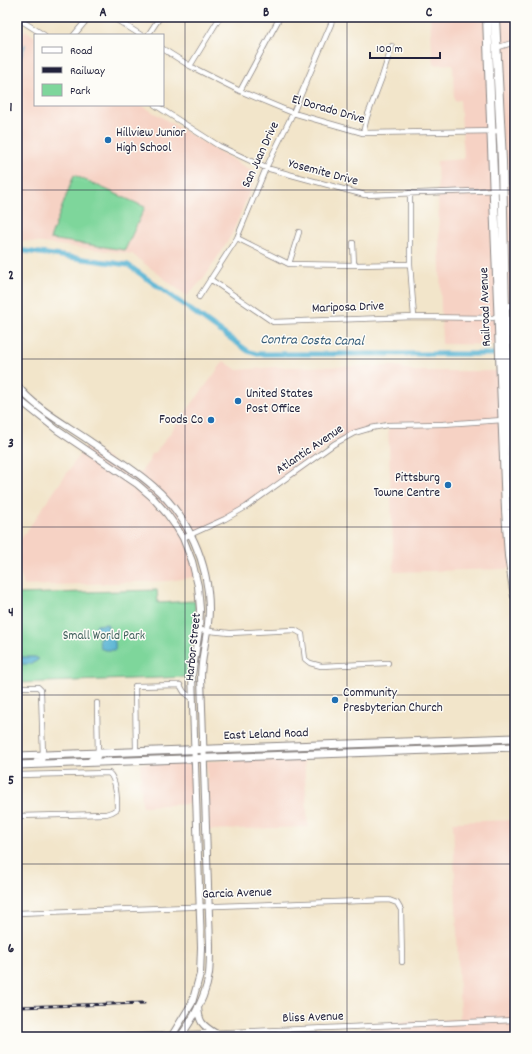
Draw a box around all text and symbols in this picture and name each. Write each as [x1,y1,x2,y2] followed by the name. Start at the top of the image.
[99,4,107,23] text: A
[263,4,269,23] text: B
[426,4,433,23] text: C
[34,34,164,106] legend
[370,34,440,60] scale bar
[376,41,403,58] text: 100 m
[70,43,92,60] text: Road
[70,63,106,80] text: Railway
[70,83,91,100] text: Park
[289,90,367,130] street label: El Dorado Drive
[10,99,13,118] text: 1
[237,118,285,191] street label: San Juan Drive
[116,124,186,158] place label: Hillview Junior High School
[103,135,113,145] marker: Hillview Junior High School
[286,155,360,192] street label: Yosemite Drive
[8,267,14,286] text: 2
[475,267,497,347] street label: Railroad Avenue
[312,297,385,319] street label: Mariposa Drive
[260,330,366,352] water label: Contra Costa Canal
[246,385,313,419] place label: United States Post Office
[233,396,243,406] marker: United States Post Office
[159,411,203,430] place label: Foods Co
[206,415,216,425] marker: Foods Co
[272,420,348,480] street label: Atlantic Avenue
[8,435,14,454] text: 3
[374,469,440,503] place label: Pittsburg Towne Centre
[443,480,453,490] marker: Pittsburg Towne Centre
[8,604,14,623] text: 4
[181,612,207,682] street label: Harbor Street
[63,627,145,646] park label: Small World Park
[343,684,443,718] place label: Community Presbyterian Church
[330,695,340,705] marker: Community Presbyterian Church
[223,724,309,746] street label: East Leland Road
[8,772,14,791] text: 5
[202,883,272,905] street label: Garcia Avenue
[8,940,15,959] text: 6
[282,1007,344,1029] street label: Bliss Avenue

